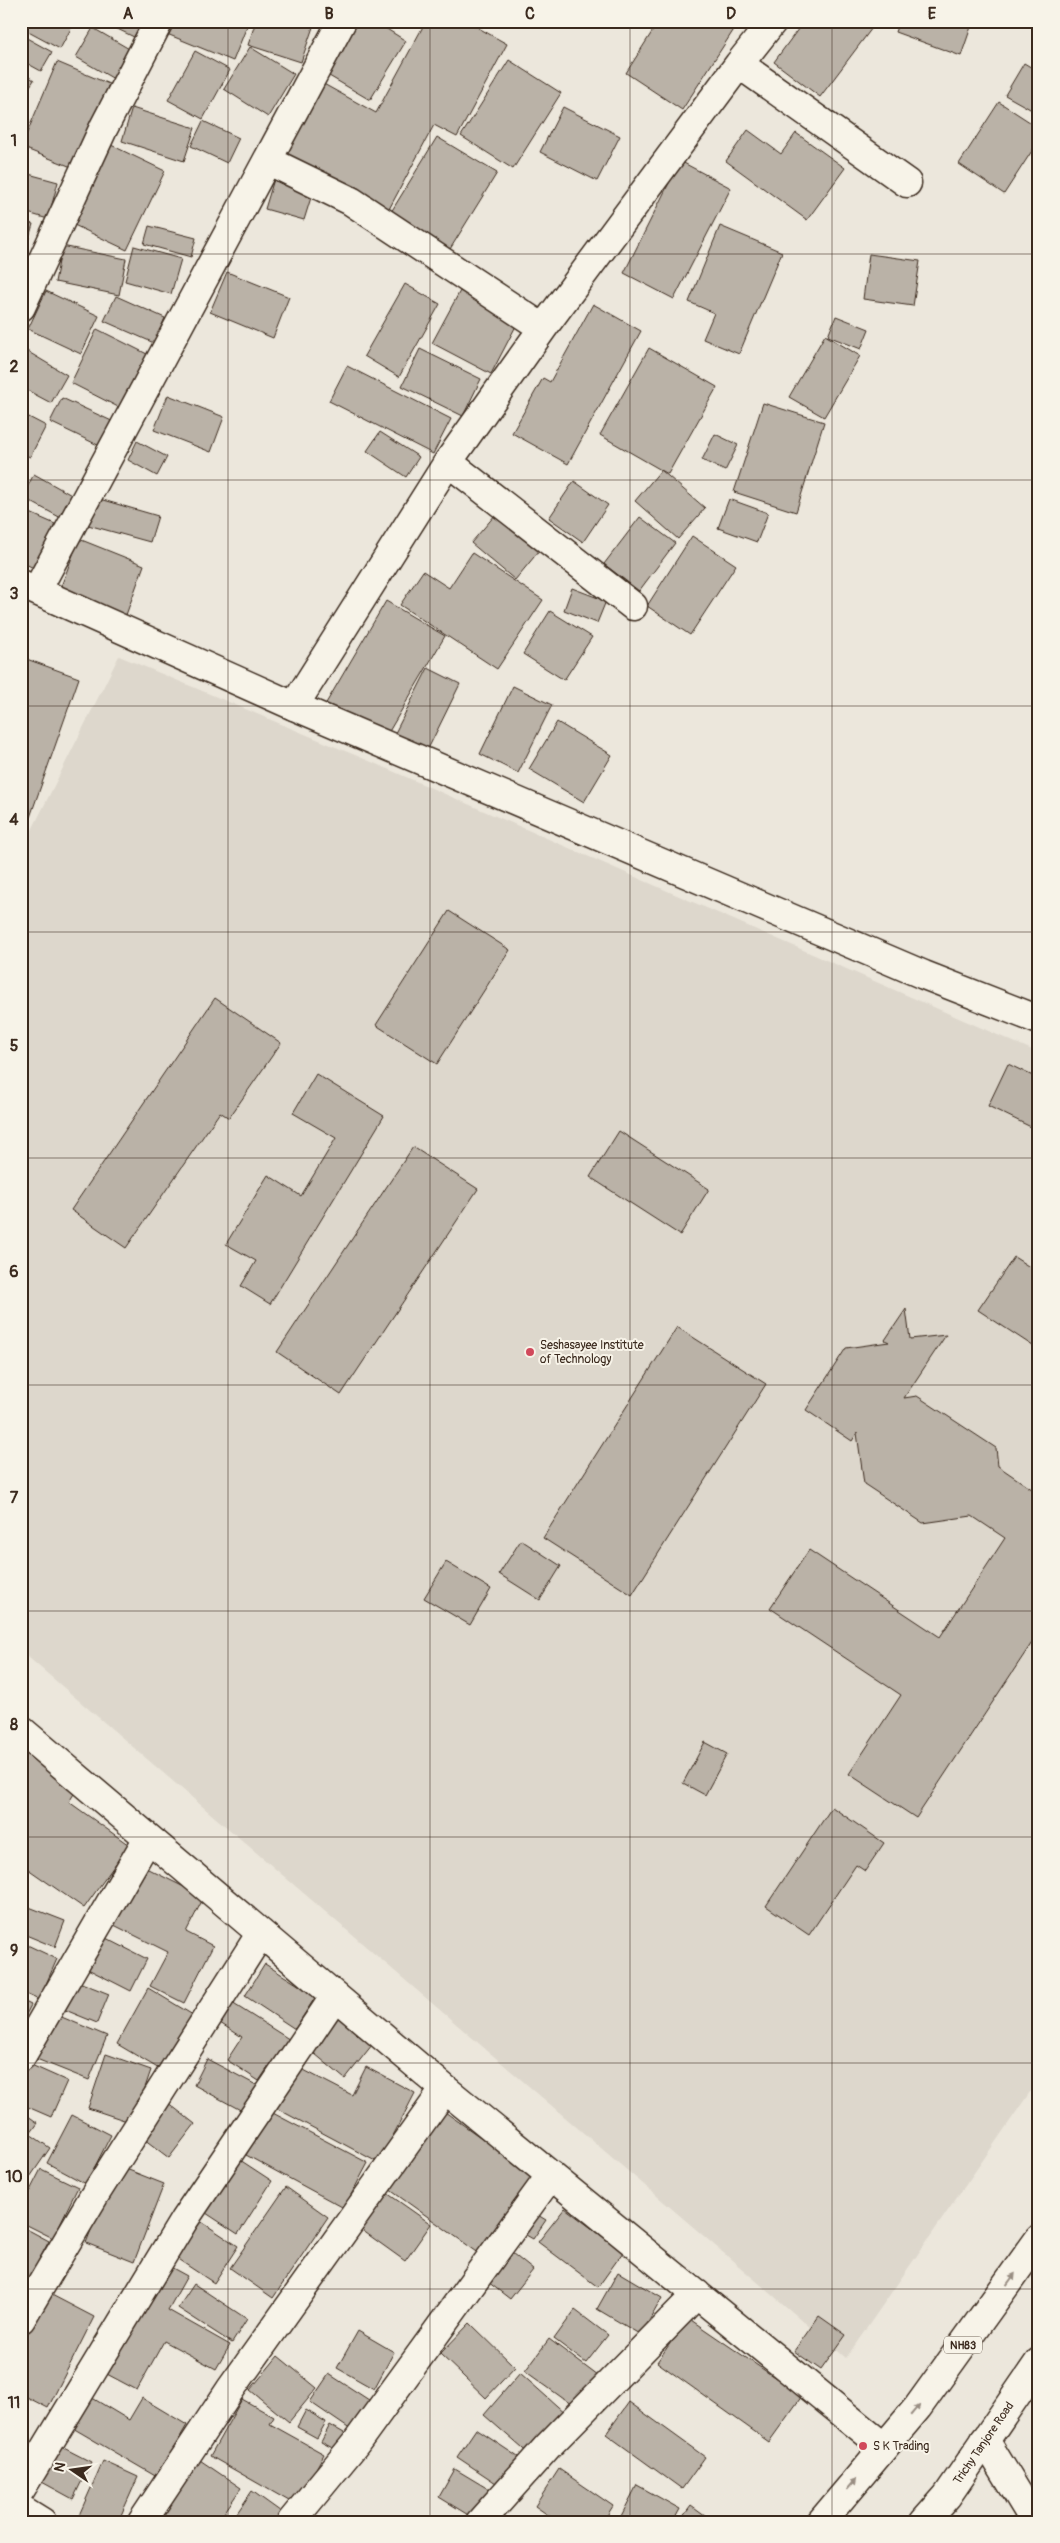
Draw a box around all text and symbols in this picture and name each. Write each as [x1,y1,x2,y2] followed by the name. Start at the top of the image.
[123,4,134,24] text: A
[324,4,334,24] text: B
[525,4,535,24] text: C
[726,4,736,24] text: D
[928,4,937,24] text: E
[11,131,17,151] text: 1
[10,357,19,377] text: 2
[10,584,19,604] text: 3
[9,810,19,830] text: 4
[10,1036,19,1056] text: 5
[9,1262,19,1282] text: 6
[540,1338,644,1367] place label: Seshasayee Institute of Technology
[524,1346,536,1358] marker: Seshasayee Institute of Technology
[10,1488,19,1508] text: 7
[10,1715,18,1735] text: 8
[10,1941,18,1961] text: 9
[5,2167,23,2187] text: 10
[1005,2273,1016,2286] one-way arrow
[944,2336,982,2354] road number: NH83
[8,2393,20,2413] text: 11
[950,2399,1017,2487] street label: Trichy Tanjore Road
[910,2404,921,2417] one-way arrow
[873,2439,929,2454] place label: S K Trading
[857,2440,869,2452] marker: S K Trading
[48,2446,98,2496] north arrow
[50,2461,69,2474] text: N
[847,2478,858,2491] one-way arrow

